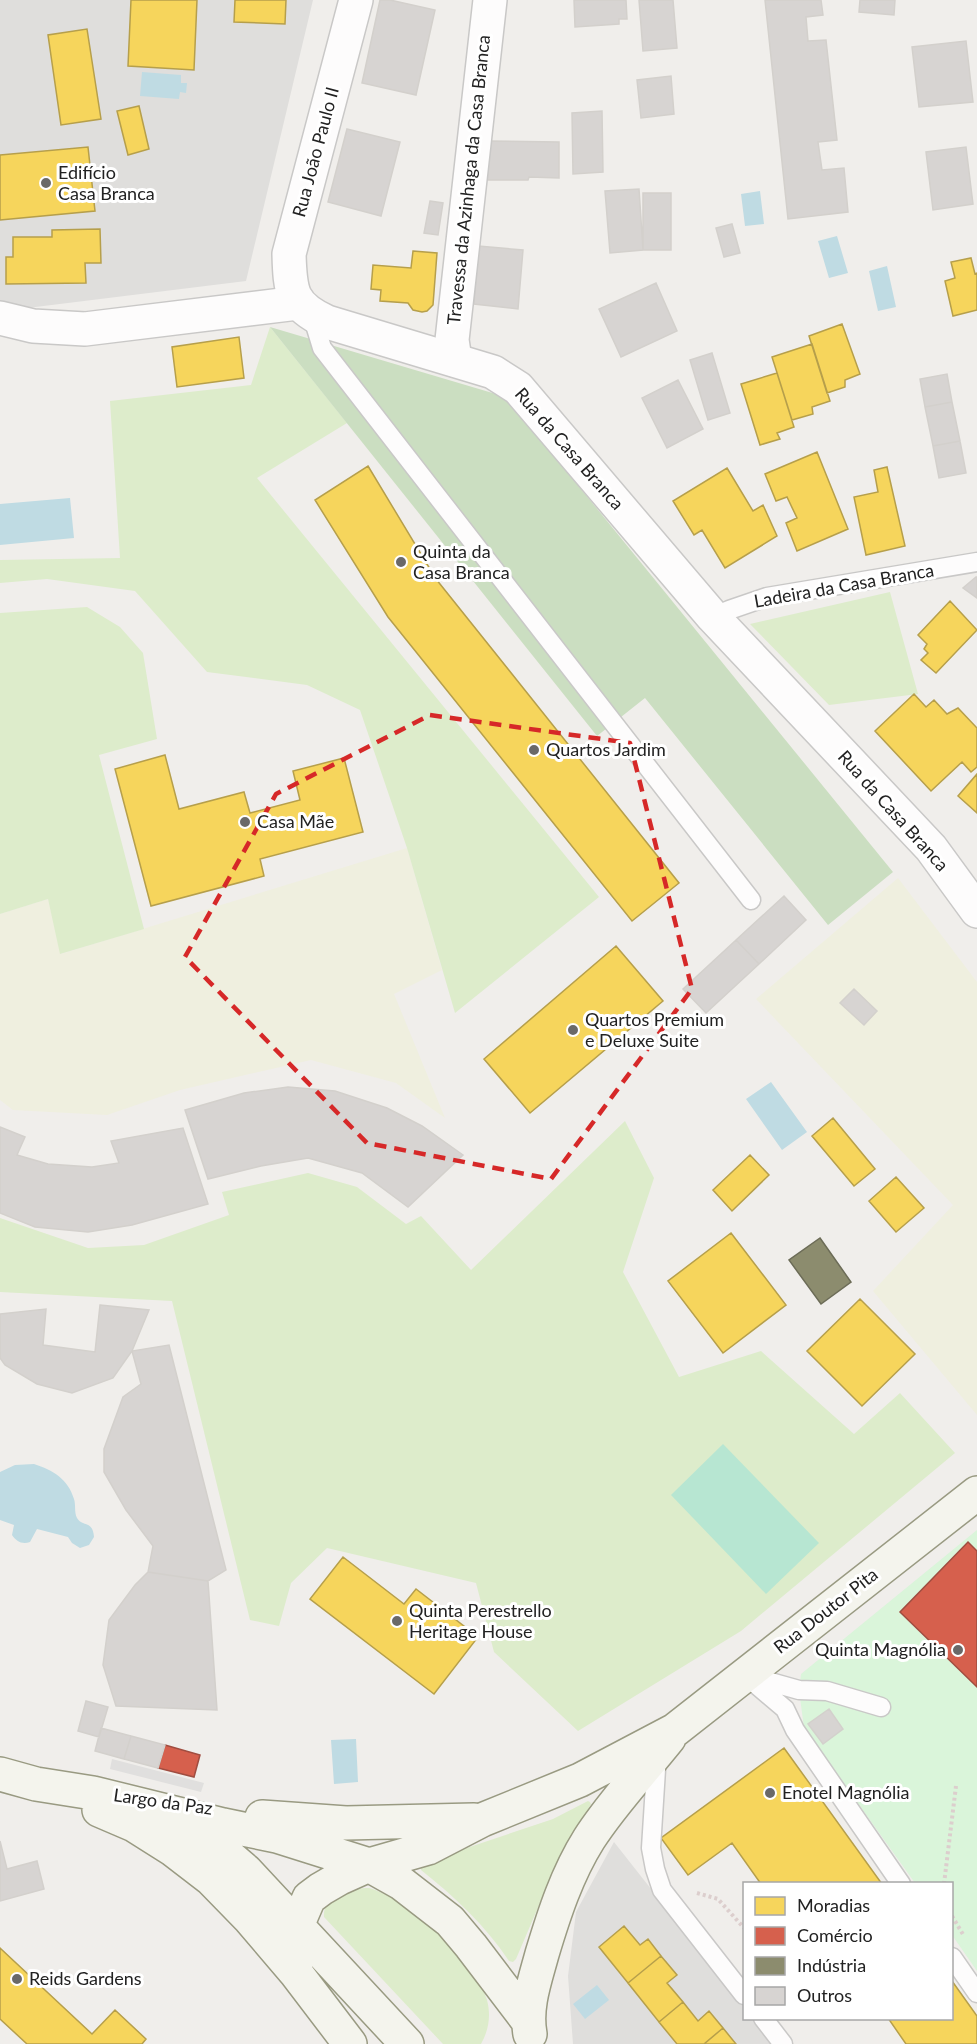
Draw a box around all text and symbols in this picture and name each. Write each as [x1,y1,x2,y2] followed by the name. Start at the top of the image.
[442,34,494,326] street label: Travessa da Azinhaga da Casa Branca
[287,84,343,219] street label: Rua João Paulo II
[58,161,155,204] place label: Edifício Casa Branca
[39,176,53,190] marker: Edifício Casa Branca
[511,383,629,514] street label: Rua da Casa Branca
[413,540,510,583] place label: Quinta da Casa Branca
[394,555,408,569] marker: Quinta da Casa Branca
[752,558,936,612] street label: Ladeira da Casa Branca
[546,738,666,760] place label: Quartos Jardim
[527,743,541,757] marker: Quartos Jardim
[834,745,954,875] street label: Rua da Casa Branca
[257,810,334,832] place label: Casa Mãe
[238,815,252,829] marker: Casa Mãe
[585,1008,724,1051] place label: Quartos Premium e Deluxe Suite
[566,1023,580,1037] marker: Quartos Premium e Deluxe Suite
[769,1563,882,1658] street label: Rua Doutor Pita
[409,1599,552,1642] place label: Quinta Perestrello Heritage House
[390,1614,404,1628] marker: Quinta Perestrello Heritage House
[815,1638,946,1660] place label: Quinta Magnólia
[951,1643,965,1657] marker: Quinta Magnólia
[782,1781,910,1803] place label: Enotel Magnólia
[112,1783,214,1819] street label: Largo da Paz
[763,1786,777,1800] marker: Enotel Magnólia
[743,1882,953,2020] legend
[797,1894,870,1916] text: Moradias
[797,1924,873,1946] text: Comércio
[797,1954,866,1976] text: Indústria
[29,1967,142,1989] place label: Reids Gardens
[10,1972,24,1986] marker: Reids Gardens
[797,1984,852,2006] text: Outros

